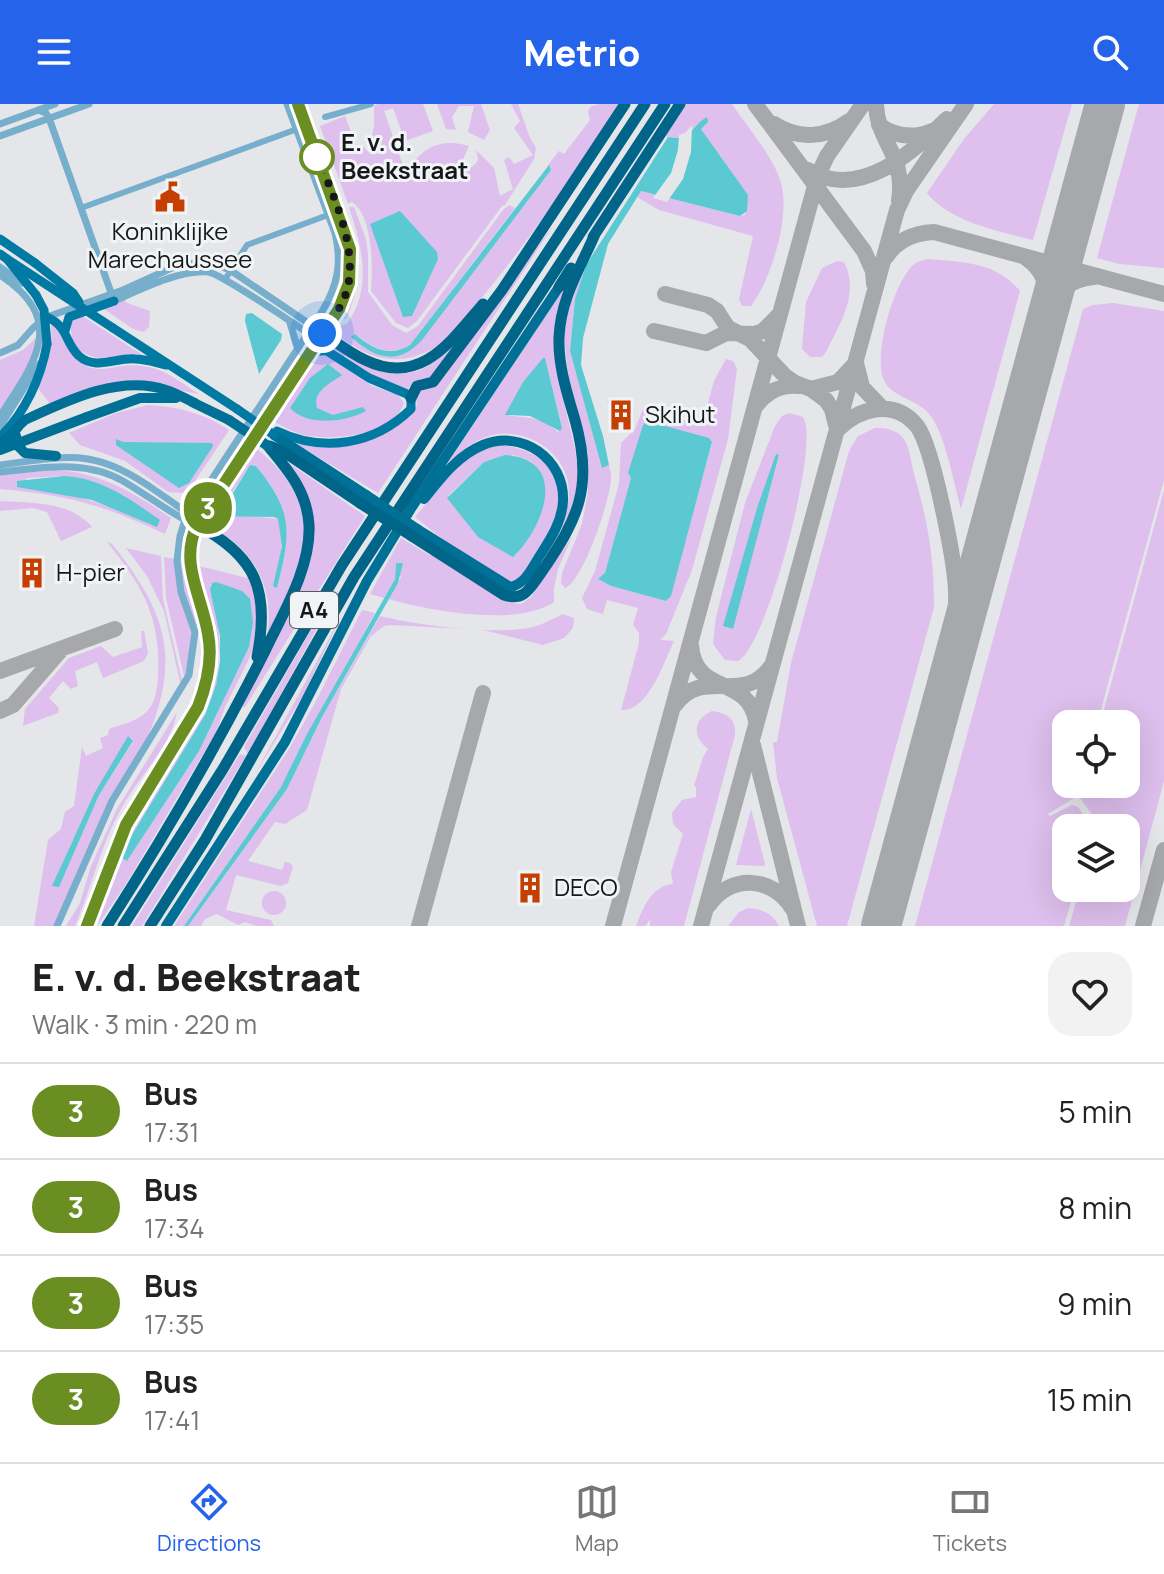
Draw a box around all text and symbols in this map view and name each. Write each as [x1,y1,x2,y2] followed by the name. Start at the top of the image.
[524,28,640,77] text: Metrio
[32,30,76,74] icon: menu
[1088,30,1132,74] icon: search
[341,125,468,186] place label: E. v. d. Beekstraat
[300,140,334,174] marker: E. v. d. Beekstraat
[153,180,187,214] public building icon: Koninklijke Marechaussee
[88,214,252,275] place label: Koninklijke Marechaussee
[302,313,342,353] your location
[645,397,715,430] place label: Skihut
[604,398,638,432] building icon: Skihut
[182,482,234,534] line badge: 3
[200,489,216,527] text: 3
[56,555,125,588] place label: H-pier
[15,556,49,590] building icon: H-pier
[290,592,338,628] road number: A4
[1052,710,1140,902] map controls
[1052,710,1140,798] button: locate
[1052,814,1140,902] button: layers
[554,870,618,903] place label: DECO
[513,871,547,905] building icon: DECO
[32,950,361,1002] text: E. v. d. Beekstraat
[1048,952,1132,1036] button: heart
[32,1006,257,1042] text: Walk · 3 min · 220 m
[144,1073,198,1114] text: Bus
[1058,1091,1132,1132] text: 5 min
[68,1092,84,1130] text: 3
[144,1114,199,1150] text: 17:31
[144,1169,198,1210] text: Bus
[1058,1187,1132,1228] text: 8 min
[68,1188,84,1226] text: 3
[144,1210,205,1246] text: 17:34
[144,1265,198,1306] text: Bus
[1057,1283,1132,1324] text: 9 min
[68,1284,84,1322] text: 3
[144,1306,204,1342] text: 17:35
[144,1361,198,1402] text: Bus
[1047,1379,1132,1420] text: 15 min
[68,1380,84,1418] text: 3
[144,1402,200,1438] text: 17:41
[157,1480,261,1558] tab: Directions
[575,1480,619,1558] tab: Map
[933,1480,1007,1558] tab: Tickets

